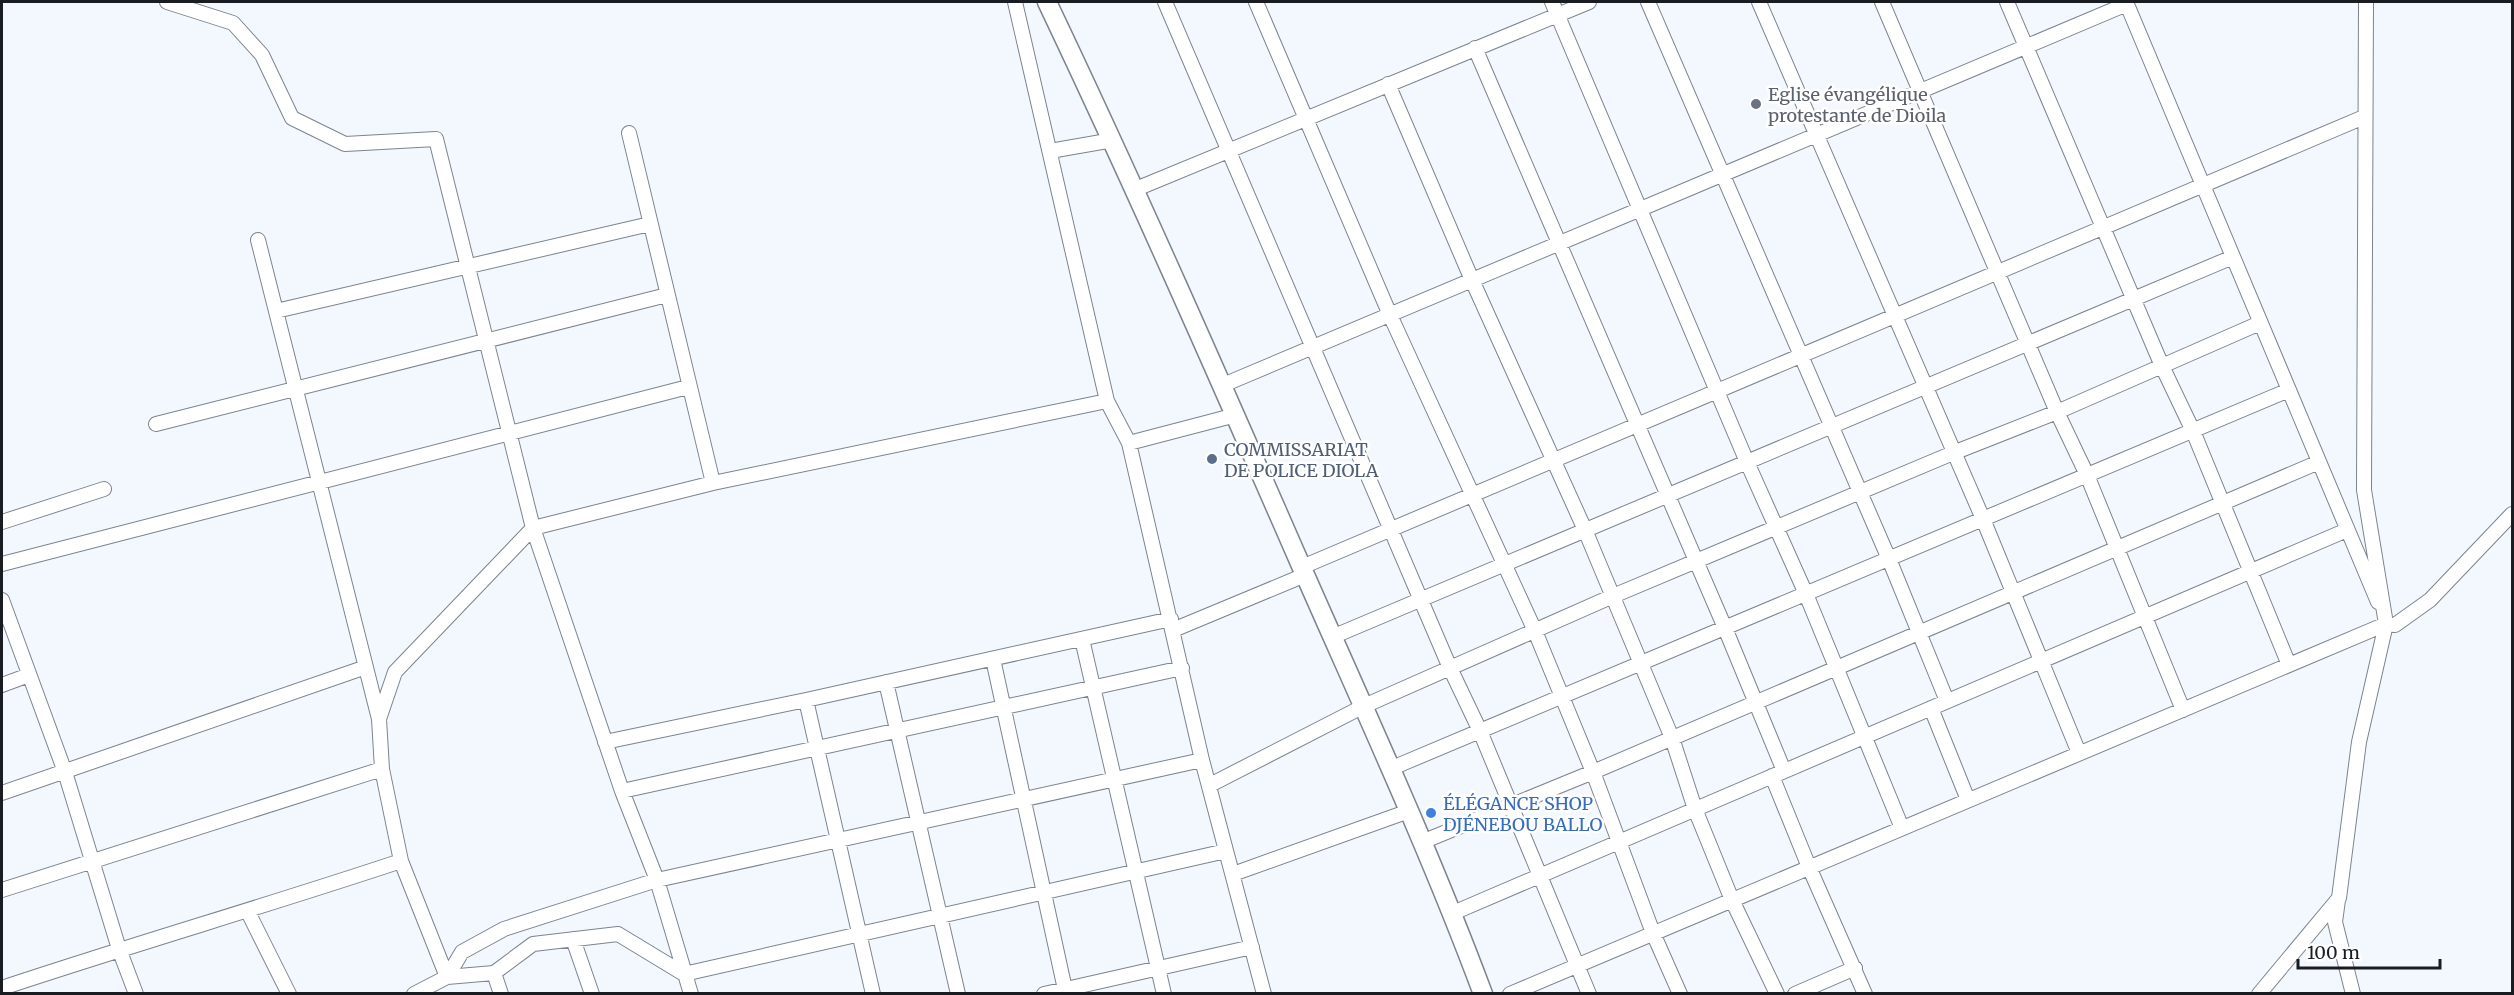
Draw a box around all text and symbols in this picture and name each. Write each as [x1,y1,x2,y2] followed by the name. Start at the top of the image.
[1768,83,1947,127] place label: Eglise évangélique protestante de Dioila
[1749,97,1763,111] marker: Eglise évangélique protestante de Dioila
[1224,438,1379,482] place label: COMMISSARIAT DE POLICE DIOLA
[1205,452,1219,466] marker: COMMISSARIAT DE POLICE DIOLA
[1443,792,1603,836] place label: ÉLÉGANCE SHOP DJÉNEBOU BALLO
[1424,806,1438,820] marker: ÉLÉGANCE SHOP DJÉNEBOU BALLO
[2298,932,2440,970] scale bar
[2307,941,2360,964] text: 100 m

